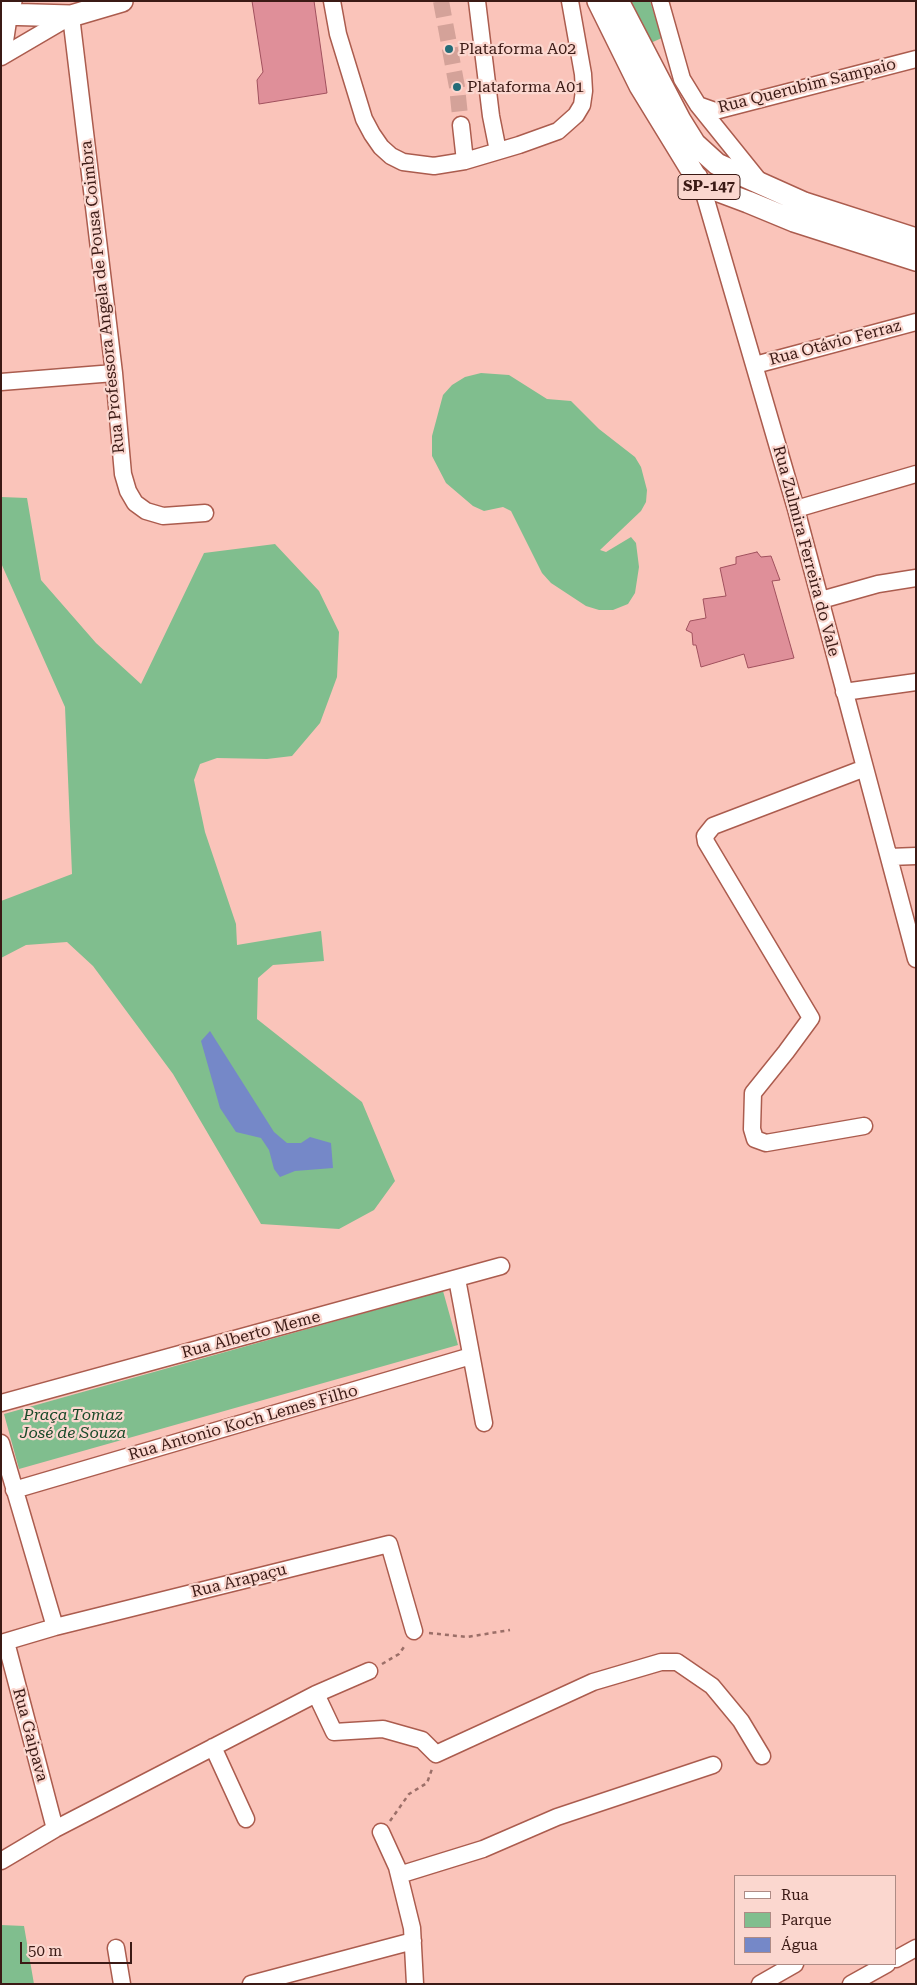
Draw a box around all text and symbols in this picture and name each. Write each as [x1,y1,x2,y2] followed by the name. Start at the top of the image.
[459,39,576,59] place label: Plataforma A02
[443,43,455,55] marker: Plataforma A02
[716,55,898,117] street label: Rua Querubim Sampaio
[467,77,584,97] place label: Plataforma A01
[451,81,463,93] marker: Plataforma A01
[77,140,129,454] street label: Rua Professora Angela de Pousa Coimbra
[678,174,740,200] road number: SP-147
[767,316,903,370] street label: Rua Otávio Ferraz
[769,443,843,659] street label: Rua Zulmira Ferreira do Vale
[180,1307,322,1363] street label: Rua Alberto Meme
[126,1381,360,1465] street label: Rua Antonio Koch Lemes Filho
[20,1405,126,1443] park label: Praça Tomaz José de Souza
[189,1560,289,1602] street label: Rua Arapaçu
[8,1686,52,1784] street label: Rua Gaipava
[734,1875,897,1965] legend
[781,1886,809,1904] text: Rua
[781,1911,832,1929] text: Parque
[22,1932,135,1964] scale bar
[781,1936,818,1954] text: Água
[28,1942,62,1960] text: 50 m

